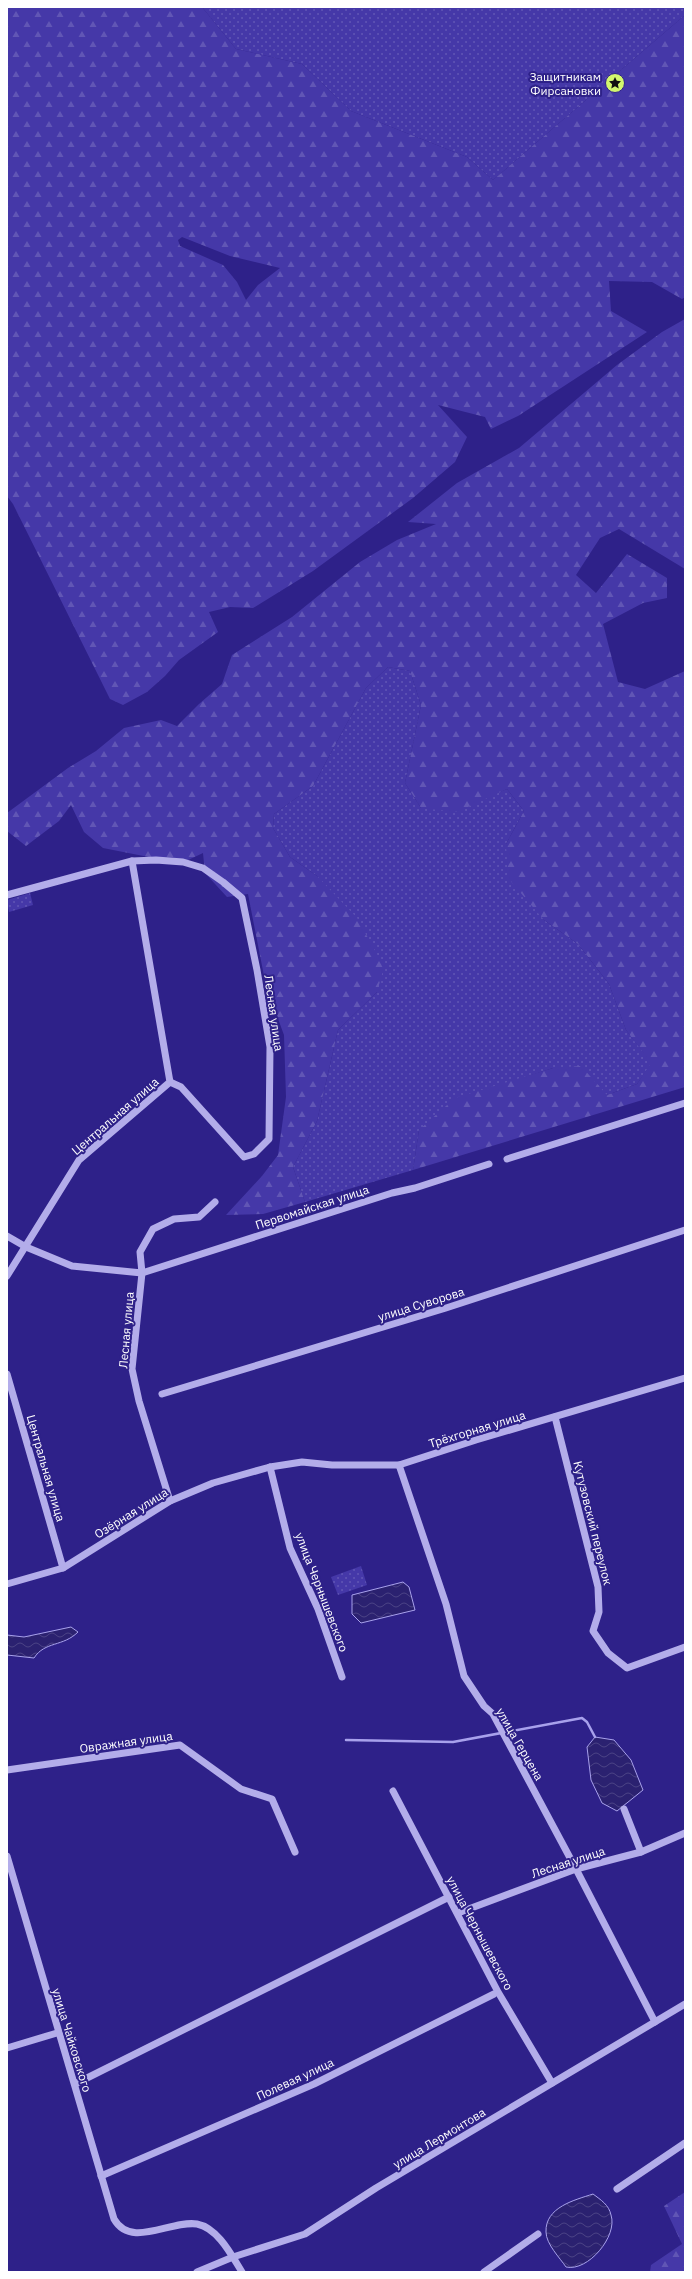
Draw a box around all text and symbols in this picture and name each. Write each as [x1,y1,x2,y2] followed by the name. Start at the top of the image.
[530,69,601,98] place label: Защитникам Фирсановки
[604,72,626,94] place icon: Защитникам Фирсановки
[261,974,287,1053] street label: Лесная улица
[68,1074,162,1158] street label: Центральная улица
[253,1181,371,1232] street label: Первомайская улица
[376,1284,467,1324] street label: улица Суворова
[115,1291,137,1369] street label: Лесная улица
[427,1407,528,1451] street label: Трёхгорная улица
[24,1413,69,1524] street label: Центральная улица
[570,1459,616,1587] street label: Кутузовский переулок
[91,1484,171,1542] street label: Озёрная улица
[292,1530,352,1654] street label: улица Чернышевского
[493,1705,547,1784] street label: улица Герцена
[79,1728,174,1756] street label: Овражная улица
[529,1843,607,1881] street label: Лесная улица
[444,1873,517,1993] street label: улица Чернышевского
[49,1986,95,2094] street label: улица Чайковского
[254,2054,337,2104] street label: Полевая улица
[390,2104,488,2172] street label: улица Лермонтова

